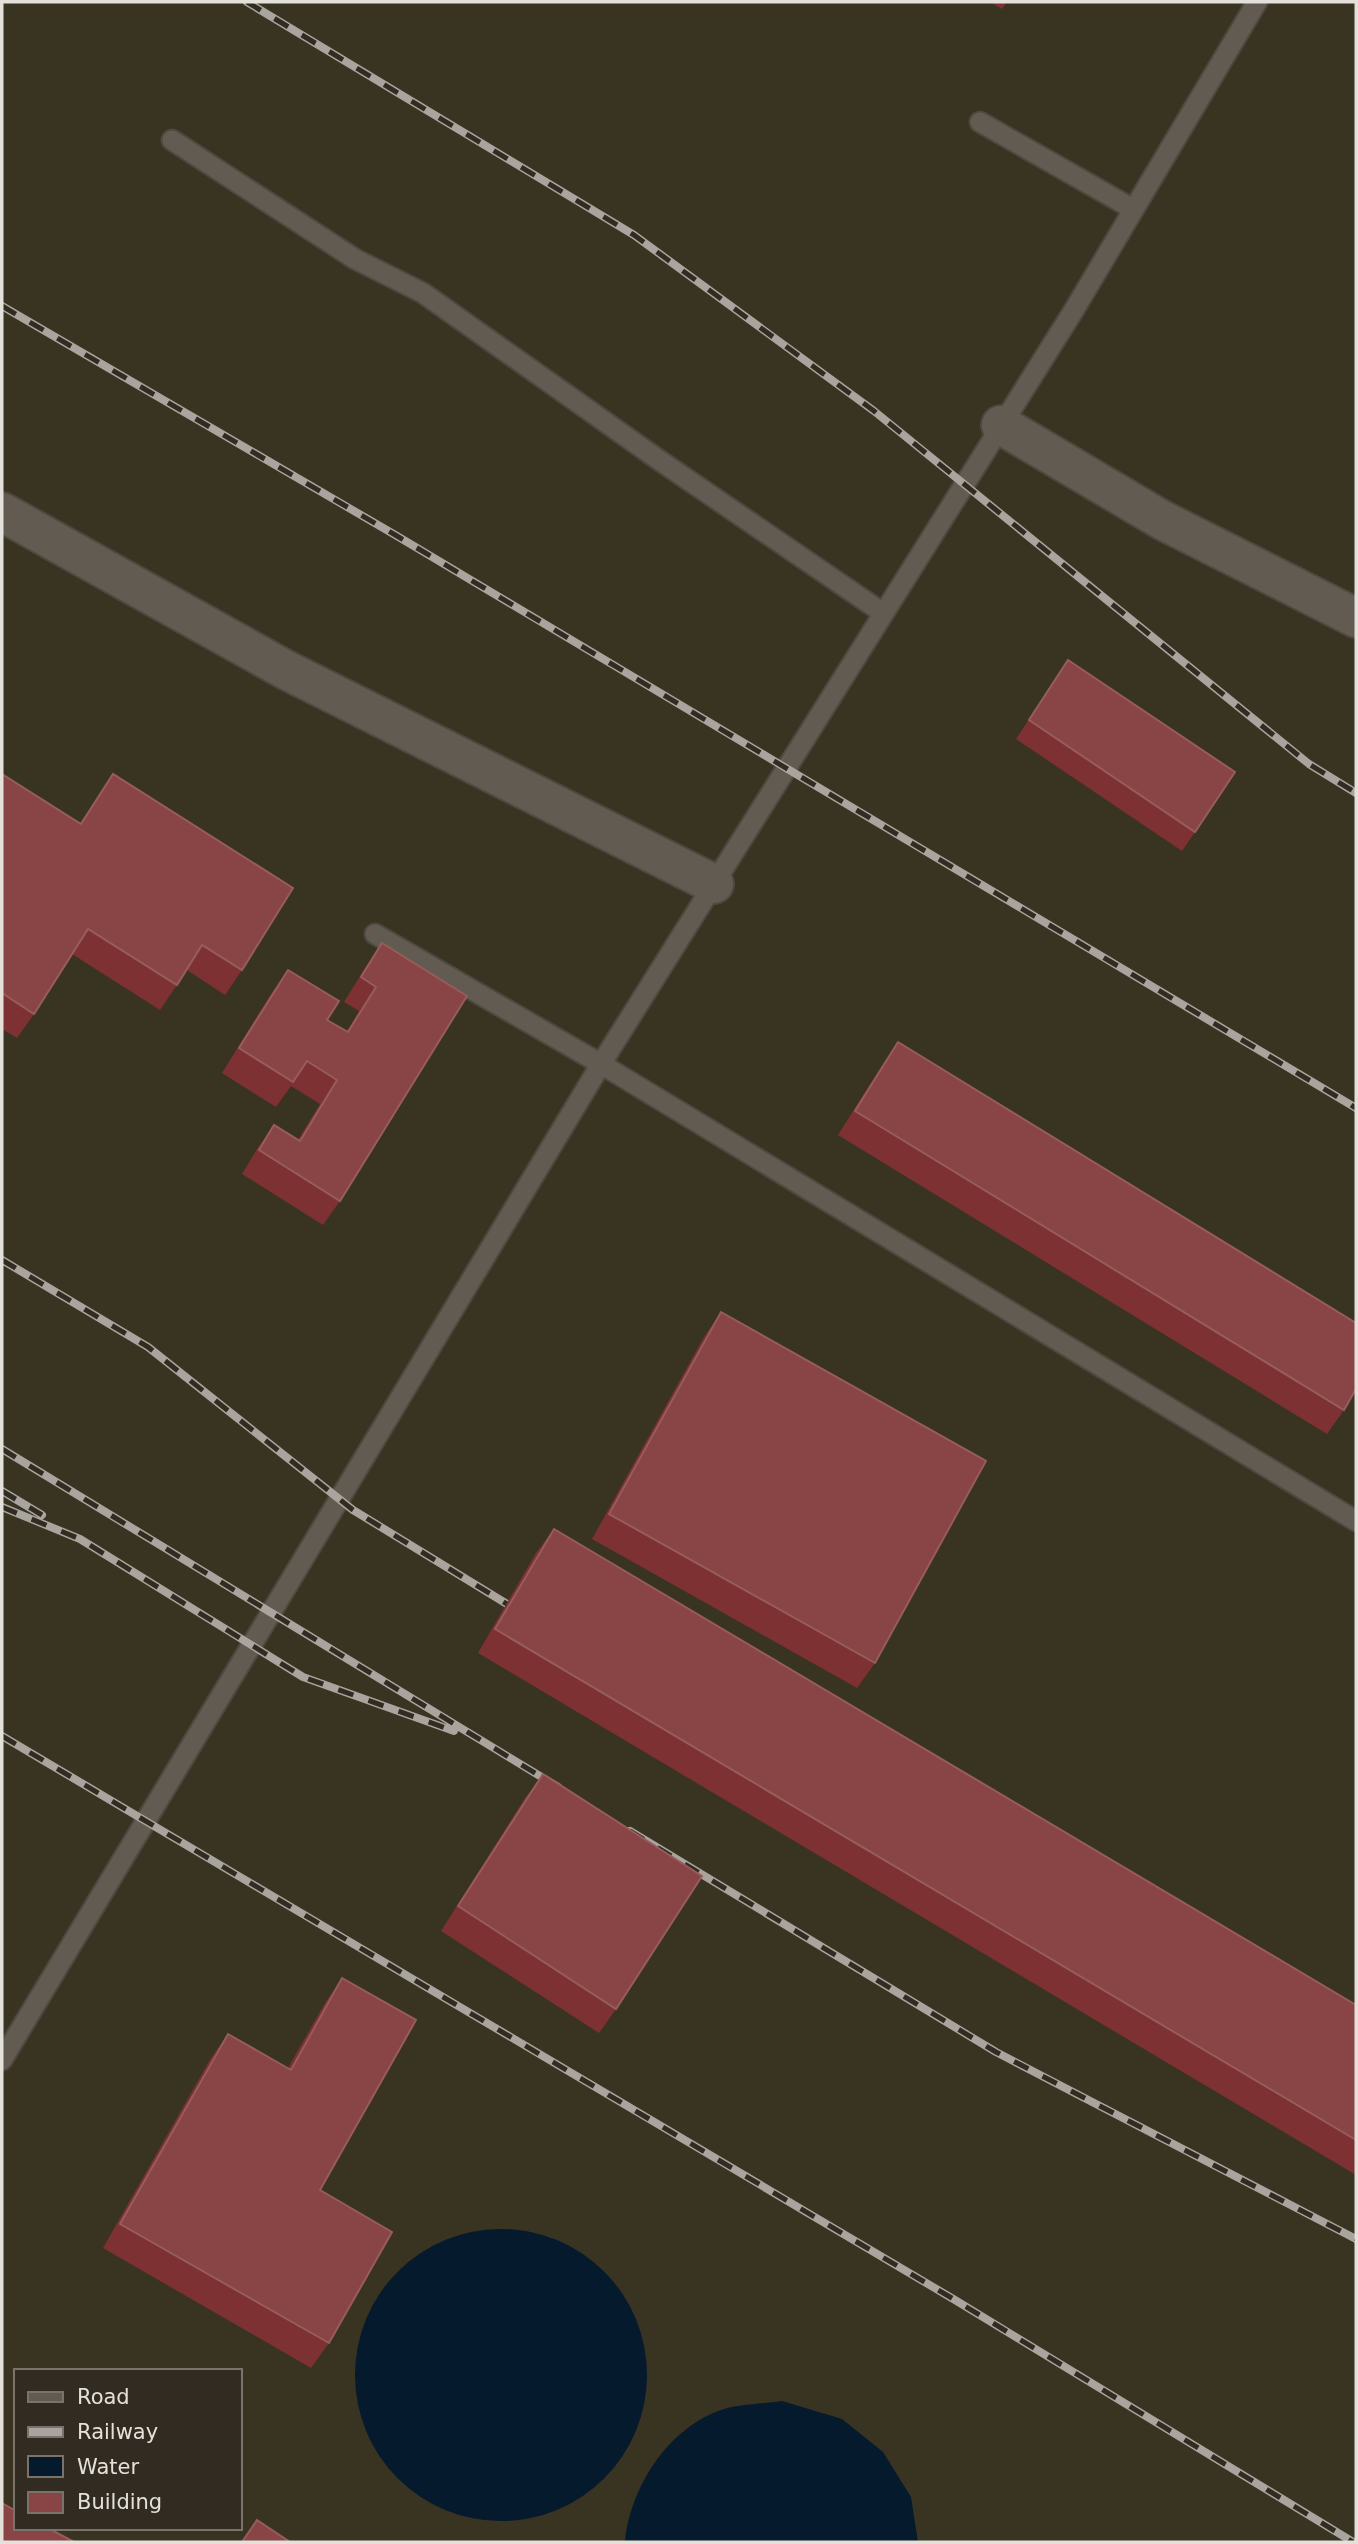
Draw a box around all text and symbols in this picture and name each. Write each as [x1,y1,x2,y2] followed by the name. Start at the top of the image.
[14,2369,242,2530] legend
[77,2385,130,2409] text: Road
[77,2420,158,2444] text: Railway
[77,2455,139,2479] text: Water
[77,2490,162,2514] text: Building

